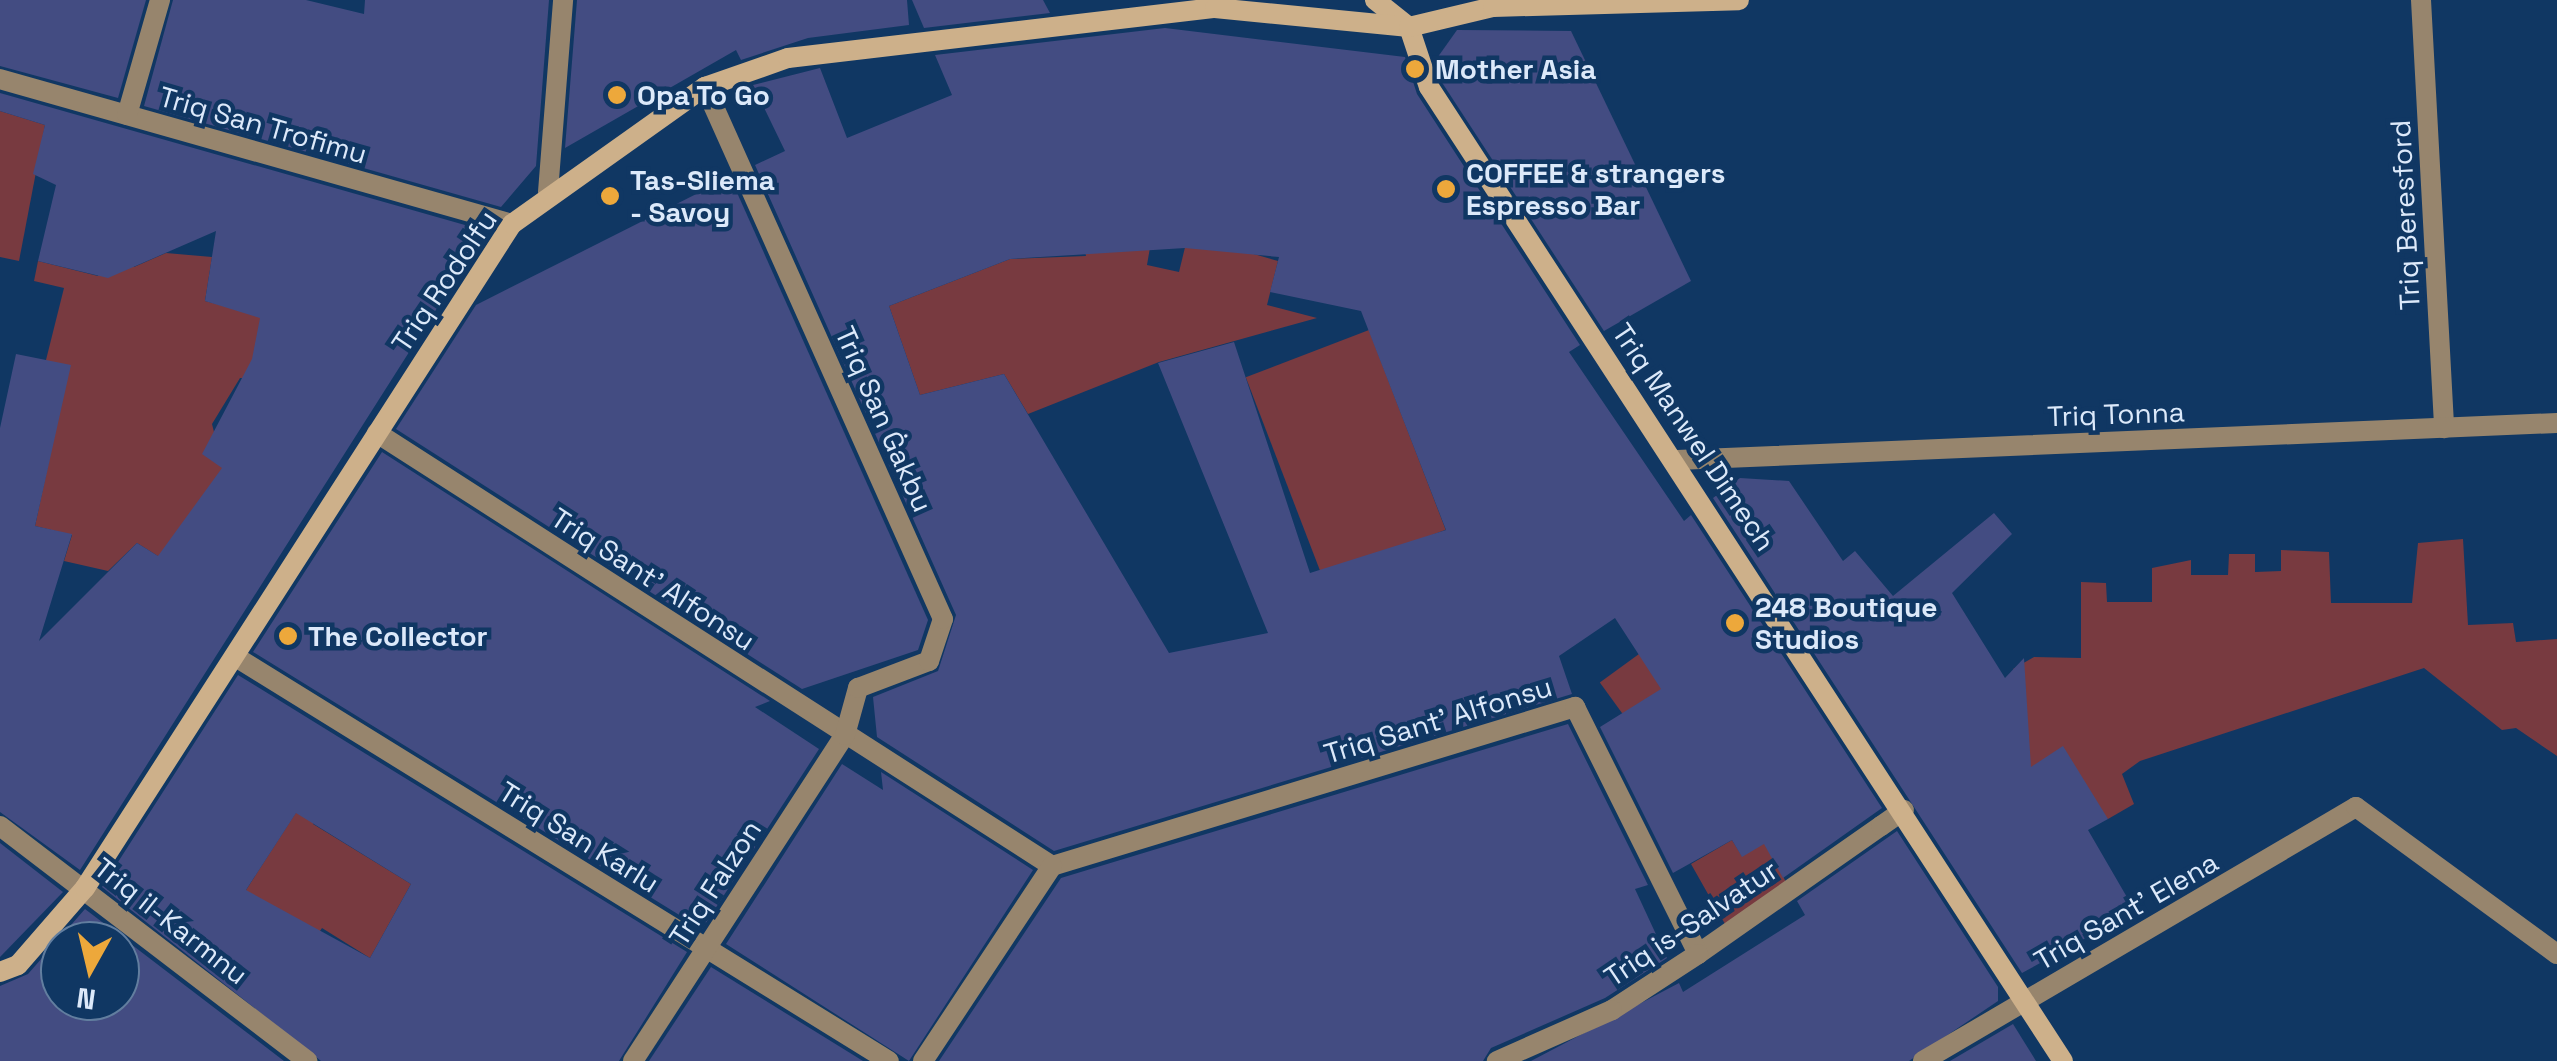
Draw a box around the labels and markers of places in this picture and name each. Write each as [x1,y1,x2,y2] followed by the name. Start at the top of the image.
[1435,52,1597,86] place label: Mother Asia
[1404,58,1426,80] marker: Mother Asia
[637,78,771,112] place label: Opa To Go
[606,84,628,106] marker: Opa To Go
[1466,156,1725,222] place label: COFFEE & strangers Espresso Bar
[630,163,775,229] place label: Tas-Sliema - Savoy
[1435,178,1457,200] marker: COFFEE & strangers Espresso Bar
[599,185,621,207] marker: Tas-Sliema - Savoy
[1755,590,1937,656] place label: 248 Boutique Studios
[1724,612,1746,634] marker: 248 Boutique Studios
[308,619,488,653] place label: The Collector
[277,625,299,647] marker: The Collector

